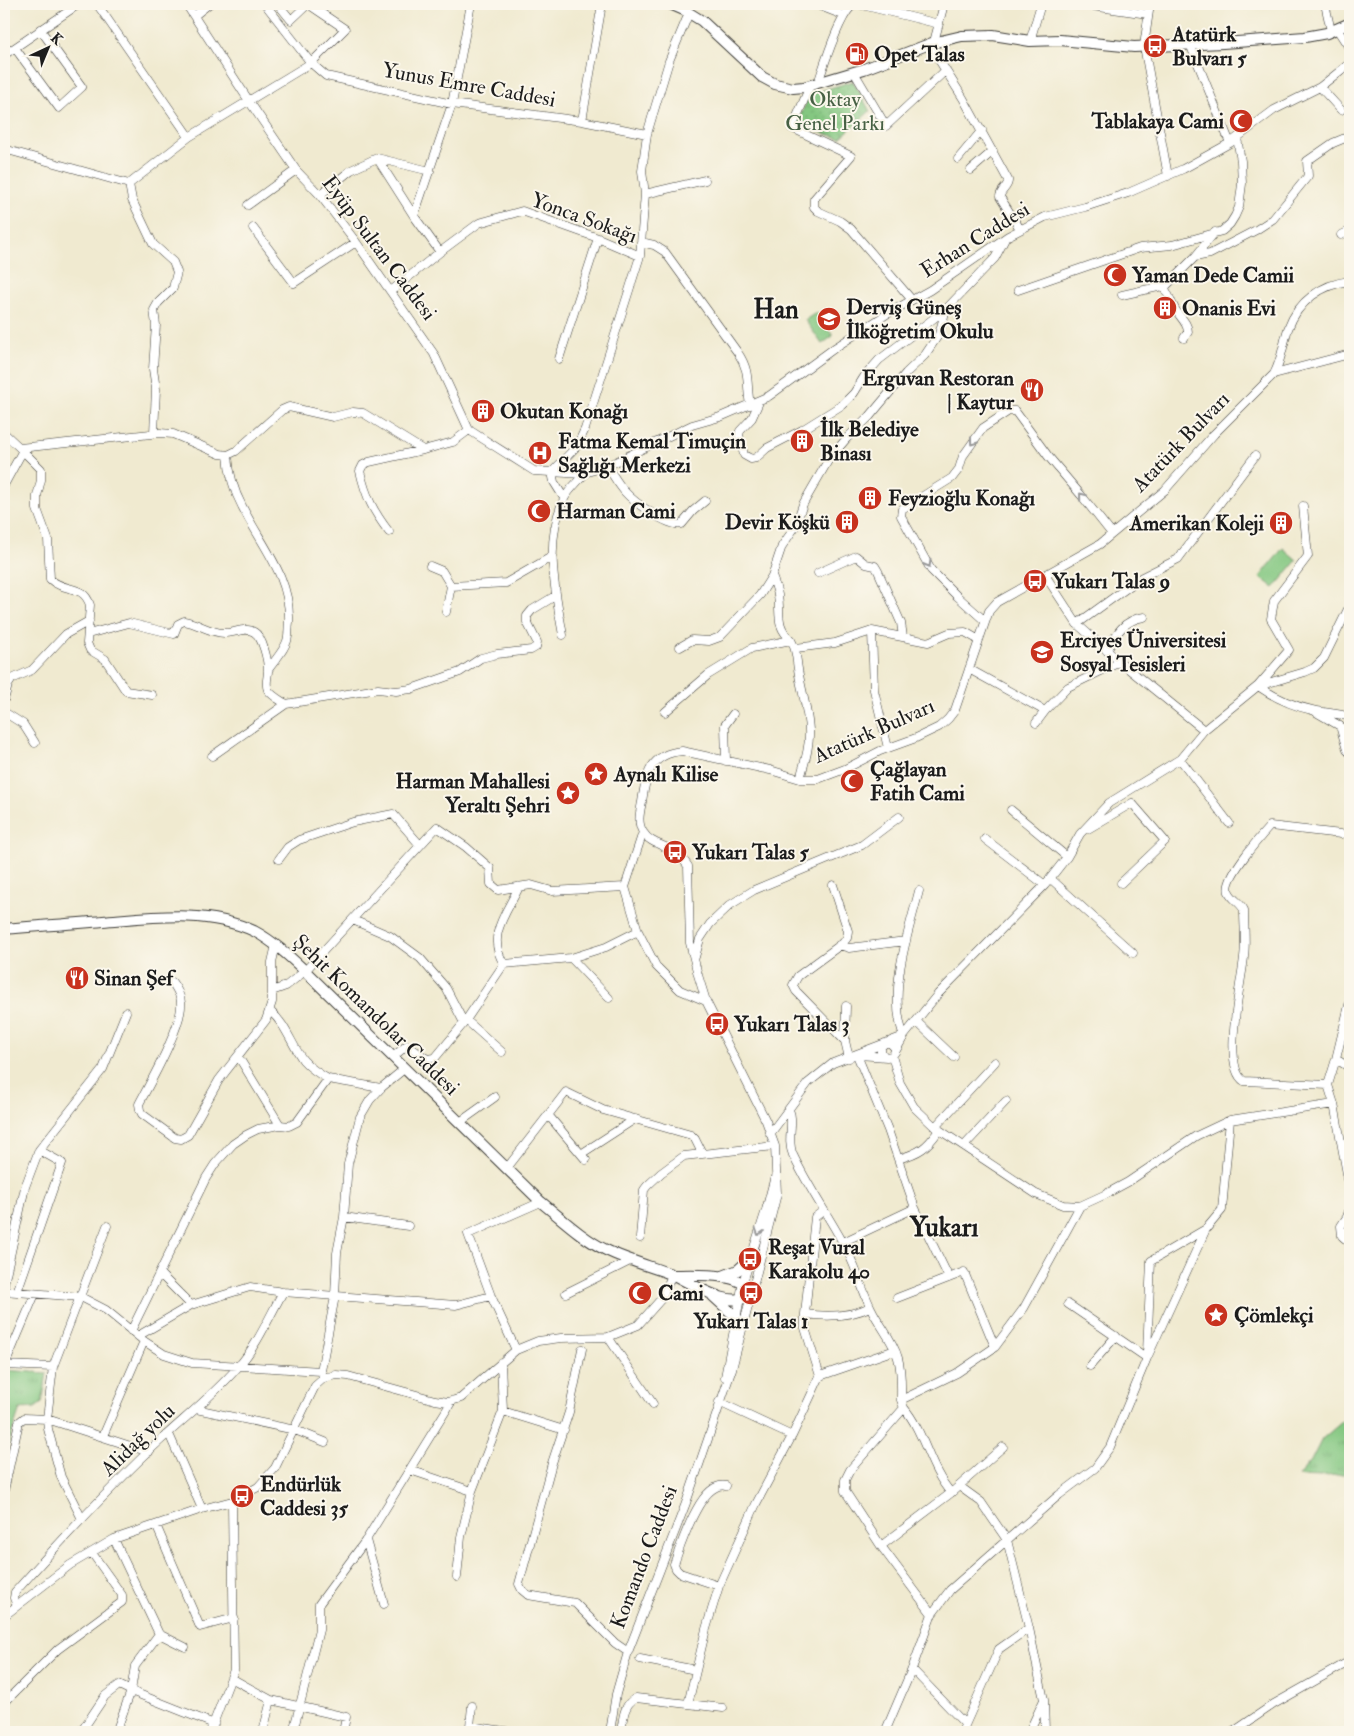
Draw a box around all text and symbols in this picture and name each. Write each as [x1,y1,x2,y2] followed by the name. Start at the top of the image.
[1171,21,1247,72] place label: Atatürk Bulvarı 5
[22,22,72,72] north arrow
[47,29,67,49] text: K
[1142,33,1168,59] bus stop icon: Atatürk Bulvarı 5
[844,41,870,67] fuel station icon: Opet Talas
[874,41,965,68] place label: Opet Talas
[380,56,558,114] street label: Yunus Emre Caddesi
[785,86,885,137] park label: Oktay Genel Parkı
[1091,108,1224,135] place label: Tablakaya Cami
[1228,108,1254,134] mosque icon: Tablakaya Cami
[316,170,443,326] street label: Eyüp Sultan Caddesi
[527,186,641,250] street label: Yonca Sokağı
[915,196,1035,284] street label: Erhan Caddesi
[1102,262,1128,288] mosque icon: Yaman Dede Camii
[1131,262,1295,289] place label: Yaman Dede Camii
[753,294,799,326] district label: Han
[846,294,994,345] place label: Derviş Güneş İlköğretim Okulu
[1152,295,1178,321] building icon: Onanis Evi
[1182,295,1276,322] place label: Onanis Evi
[816,306,842,332] school or university icon: Derviş Güneş İlköğretim Okulu
[862,365,1015,416] place label: Erguvan Restoran | Kaytur
[1019,377,1045,403] restaurant icon: Erguvan Restoran | Kaytur
[1126,386,1236,499] street label: Atatürk Bulvarı
[470,398,496,424] building icon: Okutan Konağı
[500,398,629,425] place label: Okutan Konağı
[820,416,919,467] place label: İlk Belediye Binası
[558,428,746,479] place label: Fatma Kemal Timuçin Sağlığı Merkezi
[789,428,815,454] building icon: İlk Belediye Binası
[970,436,979,446] one-way arrow
[527,440,553,466] hospital icon: Fatma Kemal Timuçin Sağlığı Merkezi
[857,485,883,511] building icon: Feyzioğlu Konağı
[888,485,1036,512] place label: Feyzioğlu Konağı
[1079,493,1087,502] one-way arrow
[526,498,552,524] mosque icon: Harman Cami
[556,498,676,525] place label: Harman Cami
[725,509,830,536] place label: Devir Köşkü
[834,509,860,535] building icon: Devir Köşkü
[1129,510,1264,537] place label: Amerikan Koleji
[1268,510,1294,536] building icon: Amerikan Koleji
[922,559,932,568] one-way arrow
[1022,568,1048,594] bus stop icon: Yukarı Talas 9
[1051,568,1170,595] place label: Yukarı Talas 9
[1060,627,1227,678] place label: Erciyes Üniversitesi Sosyal Tesisleri
[1029,639,1055,665] school or university icon: Erciyes Üniversitesi Sosyal Tesisleri
[808,692,939,770] street label: Atatürk Bulvarı
[870,756,965,807] place label: Çağlayan Fatih Cami
[583,761,609,787] place icon: Aynalı Kilise
[613,761,718,788] place label: Aynalı Kilise
[395,768,550,819] place label: Harman Mahallesi Yeraltı Şehri
[839,768,865,794] mosque icon: Çağlayan Fatih Cami
[555,780,581,806] place icon: Harman Mahallesi Yeraltı Şehri
[662,839,688,865] bus stop icon: Yukarı Talas 5
[691,839,809,866] place label: Yukarı Talas 5
[287,929,465,1102] street label: Şehit Komandolar Caddesi
[64,965,90,991] restaurant icon: Sinan Şef
[94,965,176,992] place label: Sinan Şef
[704,1011,730,1037] bus stop icon: Yukarı Talas 3
[733,1011,849,1038] place label: Yukarı Talas 3
[909,1212,978,1244] district label: Yukarı
[755,1227,765,1236] one-way arrow
[768,1234,870,1285] place label: Reşat Vural Karakolu 40
[737,1246,763,1272] bus stop icon: Reşat Vural Karakolu 40
[627,1280,653,1306] mosque icon: Cami
[658,1280,704,1307] place label: Cami
[738,1280,764,1306] bus stop icon: Yukarı Talas 1
[1203,1302,1229,1328] place icon: Çömlekçi
[1234,1302,1314,1329] place label: Çömlekçi
[693,1308,808,1335] place label: Yukarı Talas 1
[94,1398,181,1483] street label: Alidağ yolu
[260,1471,349,1522] place label: Endürlük Caddesi 35
[604,1481,684,1632] street label: Komando Caddesi
[229,1483,255,1509] bus stop icon: Endürlük Caddesi 35

